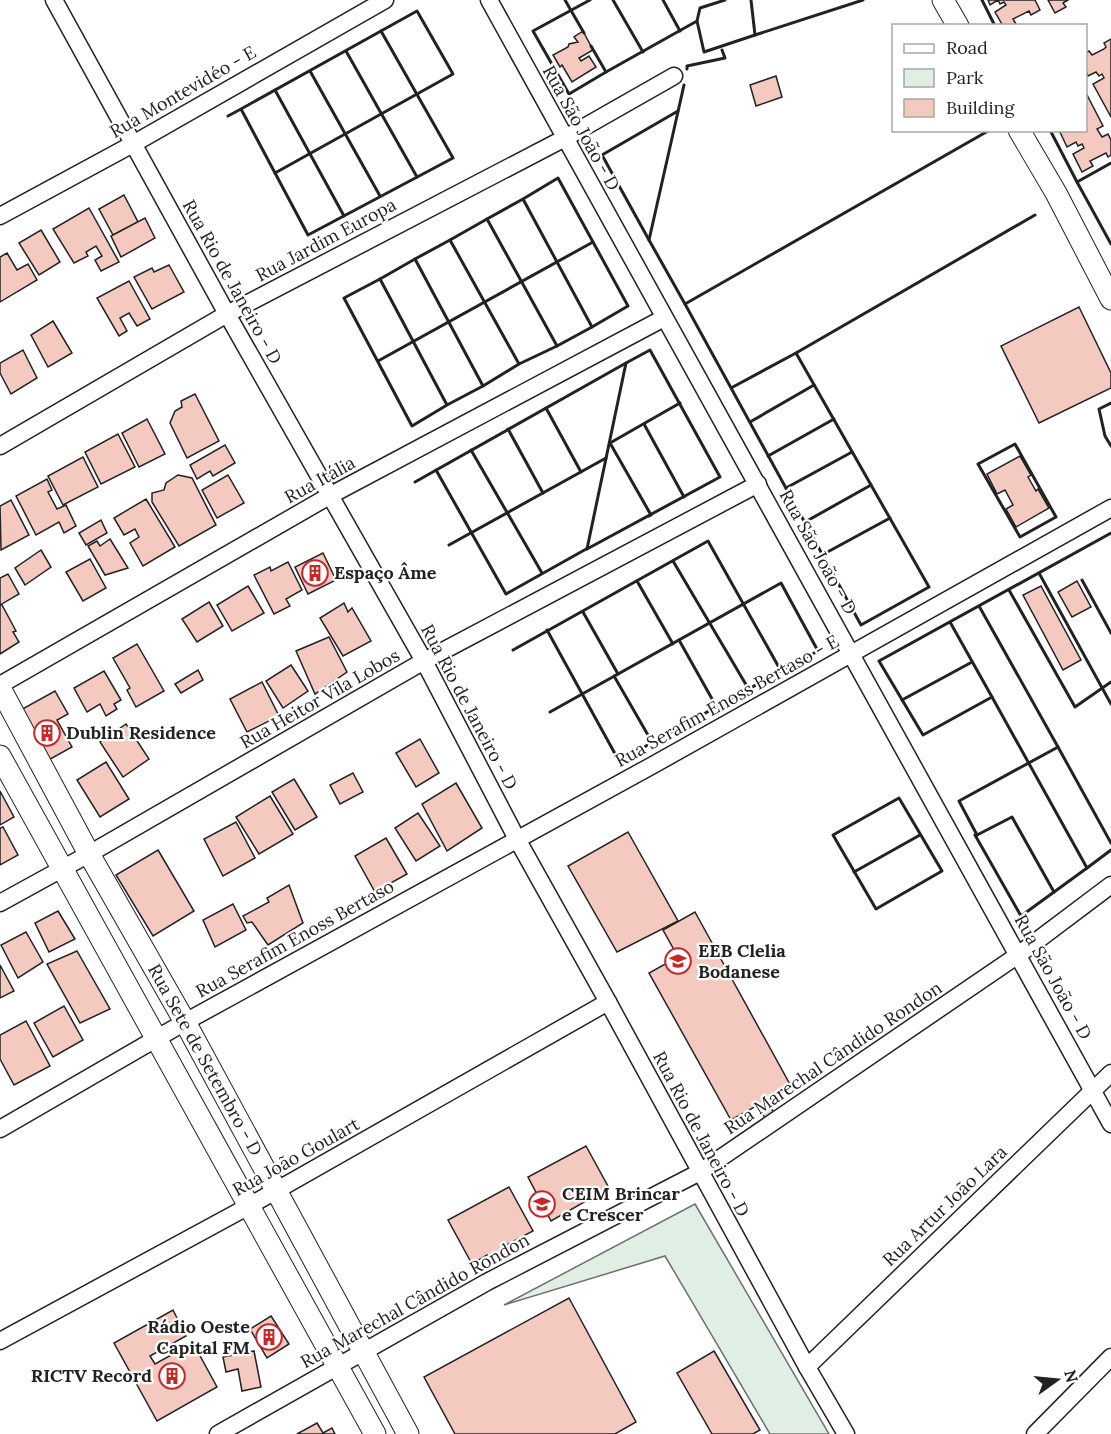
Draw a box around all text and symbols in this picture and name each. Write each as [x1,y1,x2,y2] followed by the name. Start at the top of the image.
[892,24,1087,132] legend
[946,36,988,59] text: Road
[106,40,260,143] street label: Rua Montevidéo - E
[538,61,625,194] street label: Rua São João - D
[946,66,984,89] text: Park
[946,96,1016,119] text: Building
[251,193,400,286] street label: Rua Jardim Europa
[178,196,287,368] street label: Rua Rio de Janeiro - D
[280,451,359,508] street label: Rua Itália
[775,485,862,618] street label: Rua São João - D
[300,558,330,588] building icon: Espaço Âme
[334,561,437,584] place label: Espaço Âme
[416,620,523,794] street label: Rua Rio de Janeiro - D
[611,629,843,772] street label: Rua Serafim Enoss Bertaso - E
[236,643,404,754] street label: Rua Heitor Vila Lobos
[32,718,62,748] building icon: Dublin Residence
[66,721,216,744] place label: Dublin Residence
[192,874,398,1003] street label: Rua Serafim Enoss Bertaso
[1010,910,1097,1043] street label: Rua São João - D
[698,939,786,983] place label: EEB Clelia Bodanese
[663,946,693,976] school or university icon: EEB Clelia Bodanese
[143,960,268,1160] street label: Rua Sete de Setembro - D
[719,976,946,1139] street label: Rua Marechal Cândido Rondon
[648,1047,755,1221] street label: Rua Rio de Janeiro - D
[228,1112,363,1201] street label: Rua João Goulart
[878,1140,1012,1271] street label: Rua Artur João Lara
[562,1182,680,1226] place label: CEIM Brincar e Crescer
[527,1189,557,1219] school or university icon: CEIM Brincar e Crescer
[296,1228,533,1373] street label: Rua Marechal Cândido Rondon
[147,1315,250,1359] place label: Rádio Oeste Capital FM
[254,1322,284,1352] building icon: Rádio Oeste Capital FM
[1027,1350,1087,1410] north arrow
[157,1361,187,1391] building icon: RICTV Record
[31,1364,152,1387] place label: RICTV Record
[1060,1368,1083,1385] text: N

